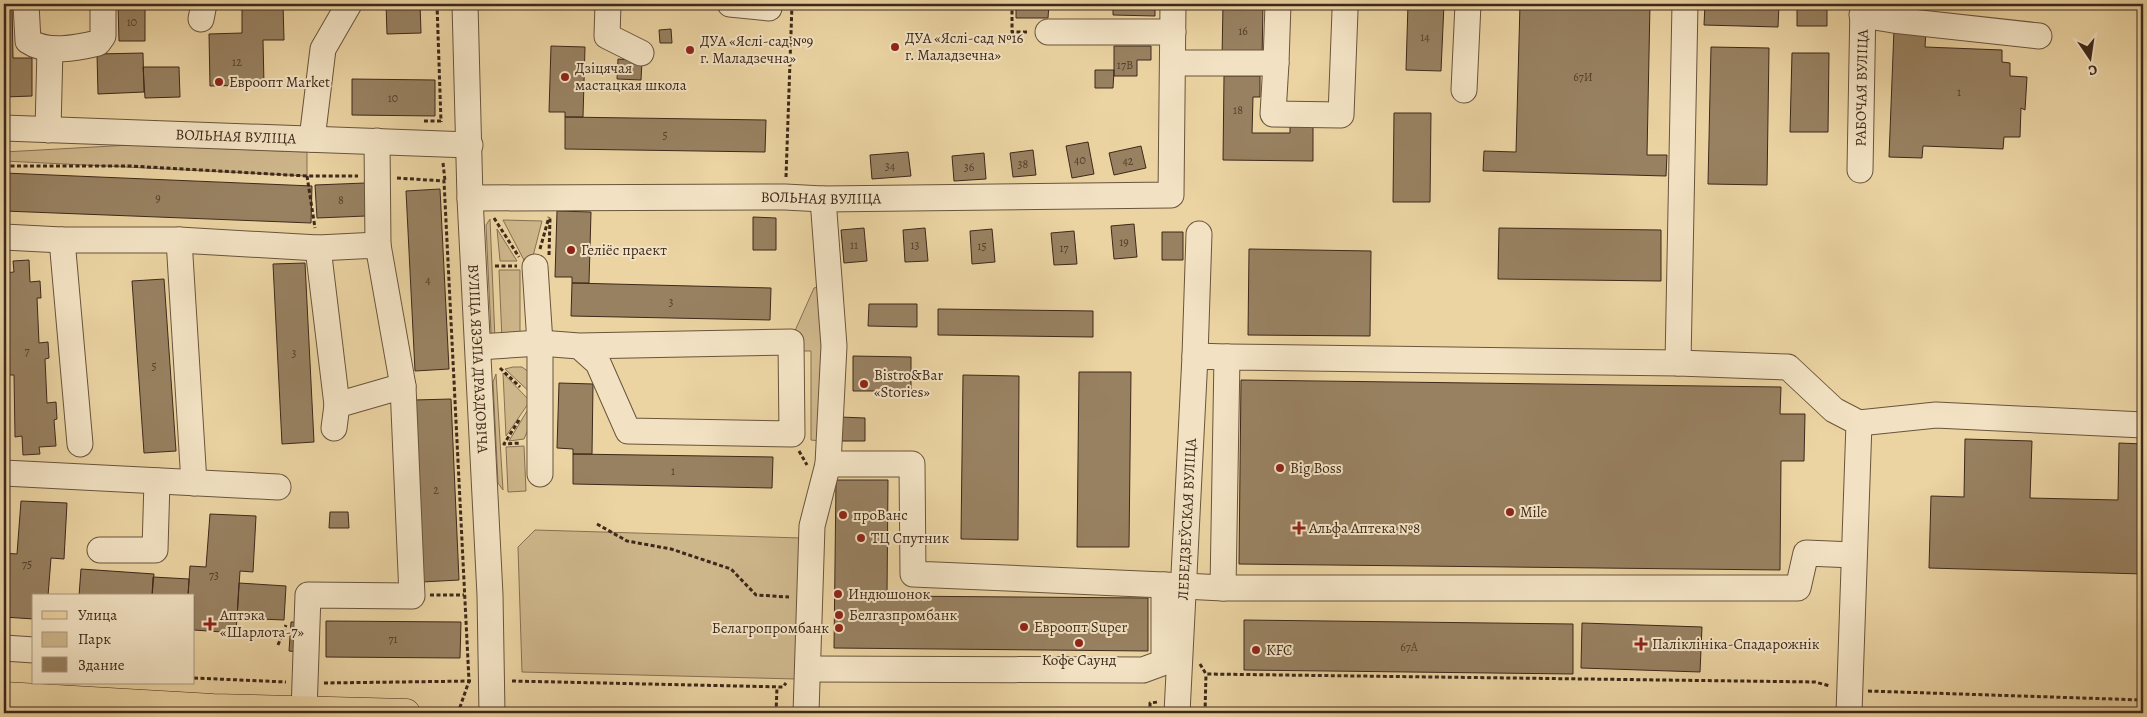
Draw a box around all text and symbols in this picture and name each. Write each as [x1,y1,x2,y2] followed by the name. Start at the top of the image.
[127,14,137,30] house number: 10
[1238,23,1248,39] house number: 16
[905,28,1024,65] place label: ДУА «Яслі-сад №16 г. Маладзечна»
[1420,29,1430,45] house number: 14
[1850,29,1873,147] street label: РАБОЧАЯ ВУЛІЦА
[700,31,813,68] place label: ДУА «Яслі-сад №9 г. Маладзечна»
[2064,32,2114,82] north arrow
[889,41,901,53] marker: ДУА «Яслі-сад №16 г. Маладзечна»
[684,44,696,56] marker: ДУА «Яслі-сад №9 г. Маладзечна»
[232,54,242,70] house number: 12
[1117,57,1133,73] house number: 17В
[575,58,687,95] place label: Дзіцячая мастацкая школа
[2086,60,2099,80] text: С
[1573,69,1593,85] house number: 67И
[559,71,571,83] marker: Дзіцячая мастацкая школа
[229,72,330,92] place label: Евроопт Market
[213,76,225,88] marker: Евроопт Market
[1957,84,1961,100] house number: 1
[388,90,398,106] house number: 10
[1233,102,1243,118] house number: 18
[175,124,297,149] street label: ВОЛЬНАЯ ВУЛІЦА
[662,127,668,143] house number: 5
[1074,152,1086,168] house number: 40
[1122,153,1134,169] house number: 42
[1018,156,1029,172] house number: 38
[885,158,896,174] house number: 34
[964,159,975,175] house number: 36
[761,187,882,209] street label: ВОЛЬНАЯ ВУЛІЦА
[155,190,161,206] house number: 9
[338,192,344,208] house number: 8
[1119,234,1129,250] house number: 19
[850,237,858,253] house number: 11
[910,237,920,253] house number: 13
[977,238,987,254] house number: 15
[581,240,667,260] place label: Геліёс праект
[1059,240,1070,256] house number: 17
[565,244,577,256] marker: Геліёс праект
[463,264,493,454] street label: ВУЛІЦА ЯЗЭПА ДРАЗДОВІЧА
[425,272,431,288] house number: 4
[669,294,674,310] house number: 3
[24,343,30,359] house number: 7
[292,345,297,361] house number: 3
[151,358,157,374] house number: 5
[874,365,944,402] place label: Bistro&Bar «Stories»
[858,378,870,390] marker: Bistro&Bar «Stories»
[1173,437,1201,601] street label: ЛЕБЕДЗЕЎСКАЯ ВУЛІЦА
[1290,458,1342,478] place label: Big Boss
[1274,462,1286,474] marker: Big Boss
[671,463,675,479] house number: 1
[433,482,439,498] house number: 2
[1520,502,1547,522] place label: Mile
[853,505,908,525] place label: проВанс
[1504,506,1516,518] marker: Mile
[837,509,849,521] marker: проВанс
[1308,518,1420,538] place label: Альфа Аптека №8
[1293,522,1305,534] marker: Альфа Аптека №8
[871,528,949,548] place label: ТЦ Спутник
[855,532,867,544] marker: ТЦ Спутник
[22,556,32,572] house number: 75
[209,567,219,583] house number: 73
[848,584,930,604] place label: Индюшонок
[832,588,844,600] marker: Индюшонок
[32,594,195,684] legend
[78,605,117,625] text: Улица
[219,605,305,642] place label: Аптэка «Шарлота-7»
[849,605,957,625] place label: Белгазпромбанк
[833,609,845,621] marker: Белгазпромбанк
[1034,617,1127,637] place label: Евроопт Super
[204,618,216,630] marker: Аптэка «Шарлота-7»
[712,618,829,638] place label: Белагропромбанк
[1018,621,1030,633] marker: Евроопт Super
[833,622,845,634] marker: Белагропромбанк
[78,629,111,649] text: Парк
[388,631,398,647] house number: 71
[1652,634,1820,654] place label: Паліклініка-Спадарожнік
[1073,637,1085,649] marker: Кофе Саунд
[1634,637,1648,651] marker: Паліклініка-Спадарожнік
[1400,639,1419,655] house number: 67А
[1266,640,1292,660] place label: KFC
[1250,644,1262,656] marker: KFC
[1042,650,1116,670] place label: Кофе Саунд
[78,655,125,675] text: Здание

